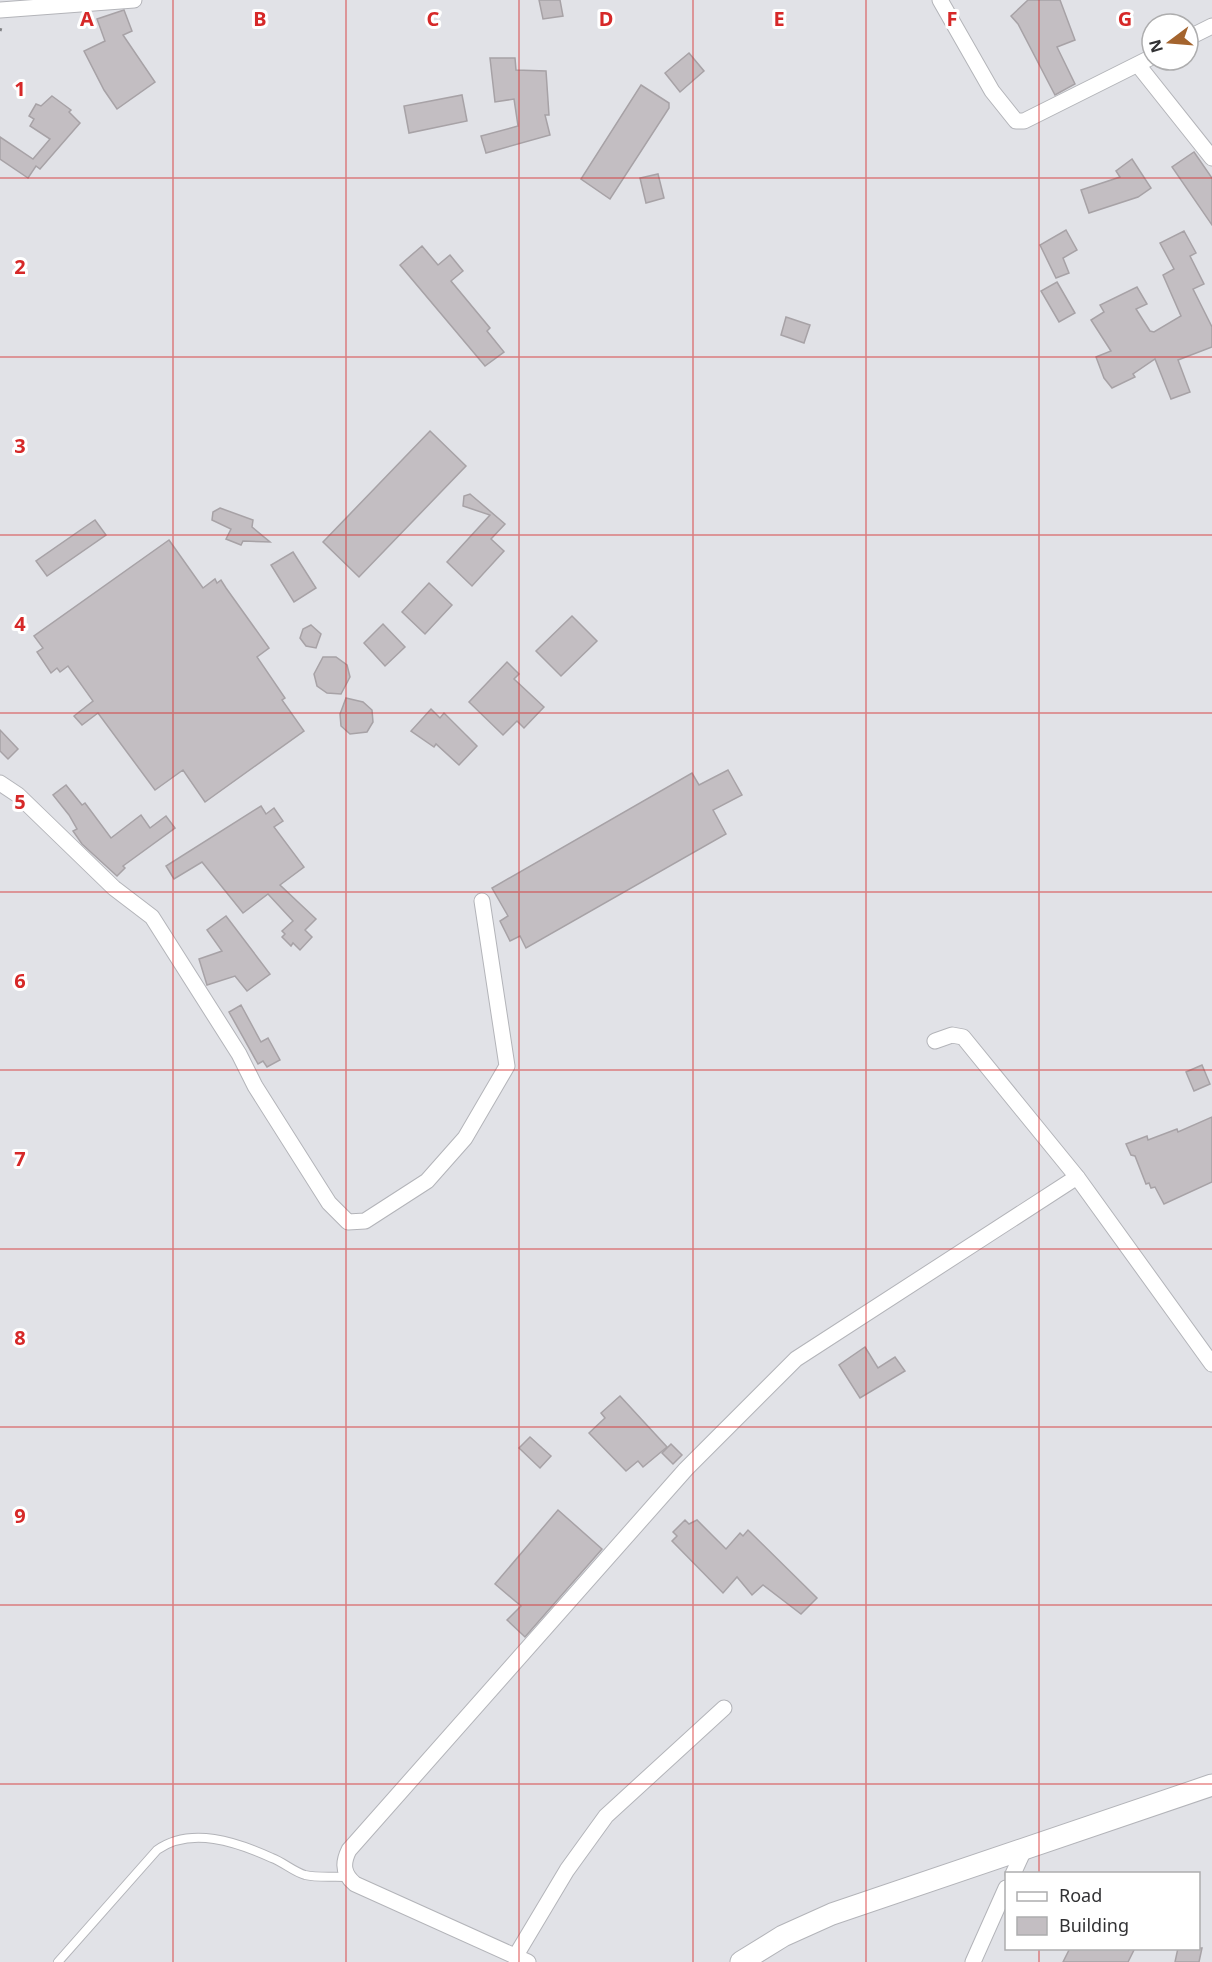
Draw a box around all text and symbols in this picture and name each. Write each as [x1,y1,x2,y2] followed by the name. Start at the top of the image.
[80,5,94,32] text: A
[253,5,267,32] text: B
[427,5,440,32] text: C
[599,5,613,32] text: D
[773,5,785,32] text: E
[947,5,957,32] text: F
[1118,5,1132,32] text: G
[1140,12,1200,72] north arrow
[1143,37,1168,55] text: N
[14,75,26,102] text: 1
[14,253,26,280] text: 2
[14,432,26,459] text: 3
[14,610,26,637] text: 4
[14,788,26,815] text: 5
[14,967,26,994] text: 6
[14,1145,26,1172] text: 7
[14,1324,26,1351] text: 8
[14,1502,26,1529] text: 9
[1005,1872,1200,1950] legend
[1059,1883,1102,1907] text: Road
[1059,1913,1129,1937] text: Building

